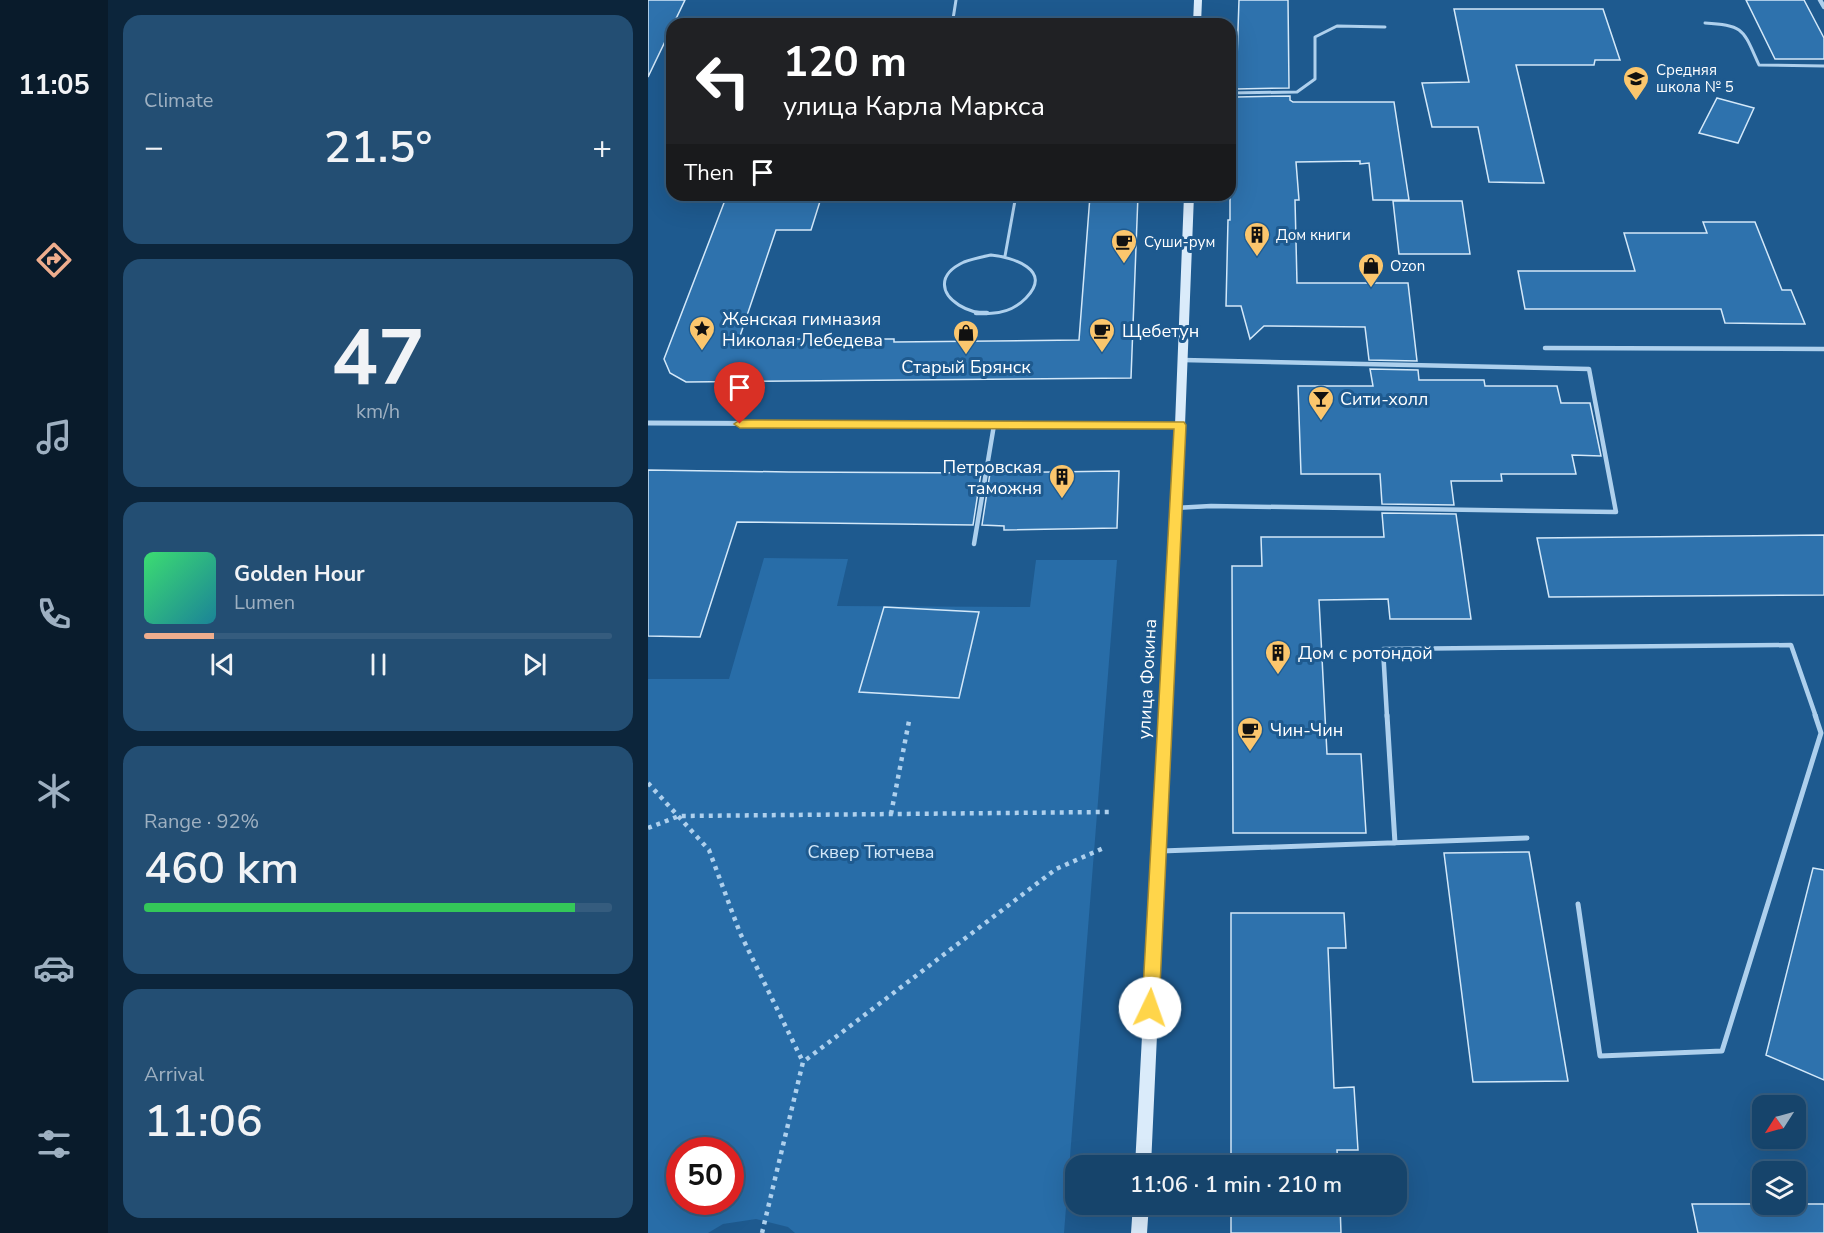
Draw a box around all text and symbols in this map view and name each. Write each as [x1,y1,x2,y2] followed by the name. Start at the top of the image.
[783,34,907,91] text: 120 m
[684,42,762,120] icon: left
[1656,60,1734,97] place label: Средняя школа № 5
[1621,64,1651,102] school or university icon: Средняя школа № 5
[18,67,90,104] text: 11:05
[144,87,213,114] text: Climate
[783,88,1045,125] text: улица Карла Маркса
[324,117,432,178] text: 21.5°
[144,125,164,170] text: −
[592,125,612,170] text: +
[746,156,779,189] icon: arrive
[684,158,734,188] text: Then
[1242,220,1272,258] building icon: Дом книги
[1276,225,1351,245] place label: Дом книги
[1109,227,1139,265] cafe icon: Суши-рум
[1144,232,1215,252] place label: Суши-рум
[33,239,75,281] icon: directions
[1356,251,1386,289] shop icon: Ozon
[1390,256,1425,276] place label: Ozon
[331,305,425,412] text: 47
[722,307,883,352] place label: Женская гимназия Николая Лебедева
[687,314,717,352] place icon: Женская гимназия Николая Лебедева
[1087,316,1117,354] cafe icon: Щебетун
[951,318,981,356] shop icon: Старый Брянск
[1122,319,1199,343] place label: Щебетун
[901,355,1031,379] place label: Старый Брянск
[714,362,765,424] pin
[723,371,756,404] icon: arrive
[1306,384,1336,422] bar icon: Сити-холл
[1340,387,1428,411] place label: Сити-холл
[356,398,400,425] text: km/h
[33,416,75,458] icon: music
[943,455,1042,500] place label: Петровская таможня
[1047,462,1077,500] building icon: Петровская таможня
[234,559,365,589] text: Golden Hour
[234,589,295,616] text: Lumen
[33,593,75,635] icon: phone
[1132,618,1162,740] street label: улица Фокина
[1263,638,1293,676] building icon: Дом с ротондой
[1298,641,1433,665] place label: Дом с ротондой
[206,648,239,681] icon: previous
[362,648,395,681] icon: pause
[518,648,551,681] icon: next
[1235,715,1265,753] cafe icon: Чин-Чин
[1270,718,1343,742] place label: Чин-Чин
[33,770,75,812] icon: climate
[144,808,259,835] text: Range · 92%
[144,838,299,899] text: 460 km
[807,840,935,864] park label: Сквер Тютчева
[33,947,75,989] icon: car
[1118,976,1182,1040] position arrow
[144,1061,204,1088] text: Arrival
[144,1091,263,1152] text: 11:06
[1752,1095,1806,1149] north arrow
[1752,1095,1806,1215] map controls
[33,1123,75,1165] icon: filters
[666,1137,744,1215] speed limit sign: 50
[1752,1161,1806,1215] button: layers
[1130,1170,1342,1200] text: 11:06 · 1 min · 210 m

